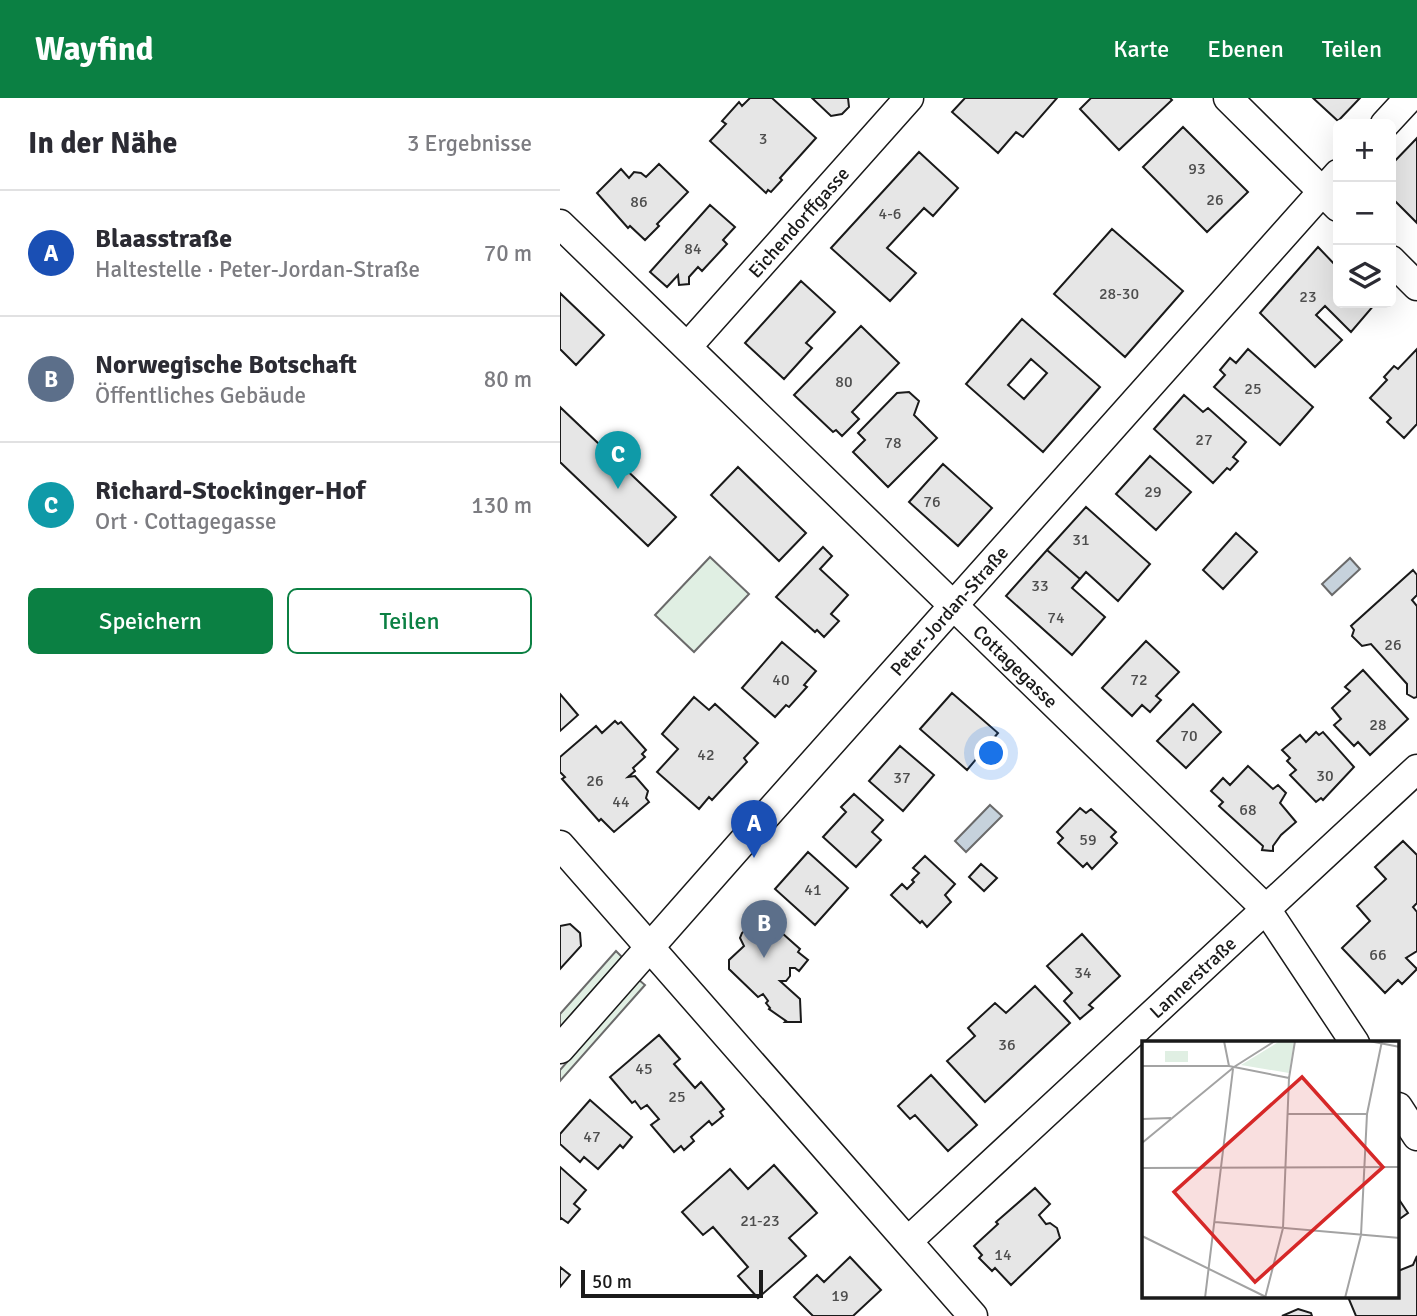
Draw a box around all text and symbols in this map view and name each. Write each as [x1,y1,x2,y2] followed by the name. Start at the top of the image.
[35,29,154,70] text: Wayfind
[1113,34,1169,64] text: Karte
[1207,34,1284,64] text: Ebenen
[1322,34,1382,64] text: Teilen
[1333,119,1396,308] map controls
[1333,119,1396,182] button: +
[28,125,177,162] text: In der Nähe
[407,129,532,158] text: 3 Ergebnisse
[759,129,767,149] house number: 3
[1188,159,1206,179] house number: 93
[743,162,855,283] street label: Eichendorffgasse
[1333,182,1396,245] button: −
[1206,190,1224,210] house number: 26
[630,192,648,212] house number: 86
[879,204,901,224] house number: 4-6
[95,223,232,255] text: Blaasstraße
[44,239,58,268] text: A
[484,239,532,268] text: 70 m
[684,239,702,259] house number: 84
[1333,245,1396,308] button: layers
[95,255,420,284] text: Haltestelle · Peter-Jordan-Straße
[1099,284,1139,304] house number: 28-30
[1299,287,1317,307] house number: 23
[95,349,357,381] text: Norwegische Botschaft
[44,365,58,394] text: B
[484,365,532,394] text: 80 m
[835,372,853,392] house number: 80
[1244,379,1262,399] house number: 25
[95,381,306,410] text: Öffentliches Gebäude
[1195,430,1213,450] house number: 27
[595,431,641,489] pin: C
[884,433,902,453] house number: 78
[95,475,365,507] text: Richard-Stockinger-Hof
[1144,482,1162,502] house number: 29
[44,491,58,520] text: C
[471,491,532,520] text: 130 m
[923,492,941,512] house number: 76
[95,507,276,536] text: Ort · Cottagegasse
[1072,530,1090,550] house number: 31
[885,541,1014,681] street label: Peter-Jordan-Straße
[1031,576,1049,596] house number: 33
[28,588,273,654] button: Speichern
[287,588,532,654] button: Teilen
[1047,608,1065,628] house number: 74
[967,620,1063,714] street label: Cottagegasse
[1384,635,1402,655] house number: 26
[772,670,790,690] house number: 40
[1130,670,1148,690] house number: 72
[1369,715,1387,735] house number: 28
[1180,726,1198,746] house number: 70
[974,736,1008,770] your location
[697,745,715,765] house number: 42
[1316,766,1334,786] house number: 30
[893,768,911,788] house number: 37
[586,771,604,791] house number: 26
[612,792,630,812] house number: 44
[731,800,777,858] pin: A
[1239,800,1257,820] house number: 68
[1079,830,1097,850] house number: 59
[804,880,822,900] house number: 41
[741,900,787,958] pin: B
[1145,932,1242,1024] street label: Lannerstraße
[1369,945,1387,965] house number: 66
[1074,963,1092,983] house number: 34
[998,1035,1016,1055] house number: 36
[1142,1041,1399,1298] inset map
[635,1059,653,1079] house number: 45
[668,1087,686,1107] house number: 25
[583,1127,601,1147] house number: 47
[740,1211,780,1231] house number: 21-23
[994,1245,1012,1265] house number: 14
[581,1267,763,1299] scale bar
[592,1270,632,1294] text: 50 m
[831,1286,849,1306] house number: 19

